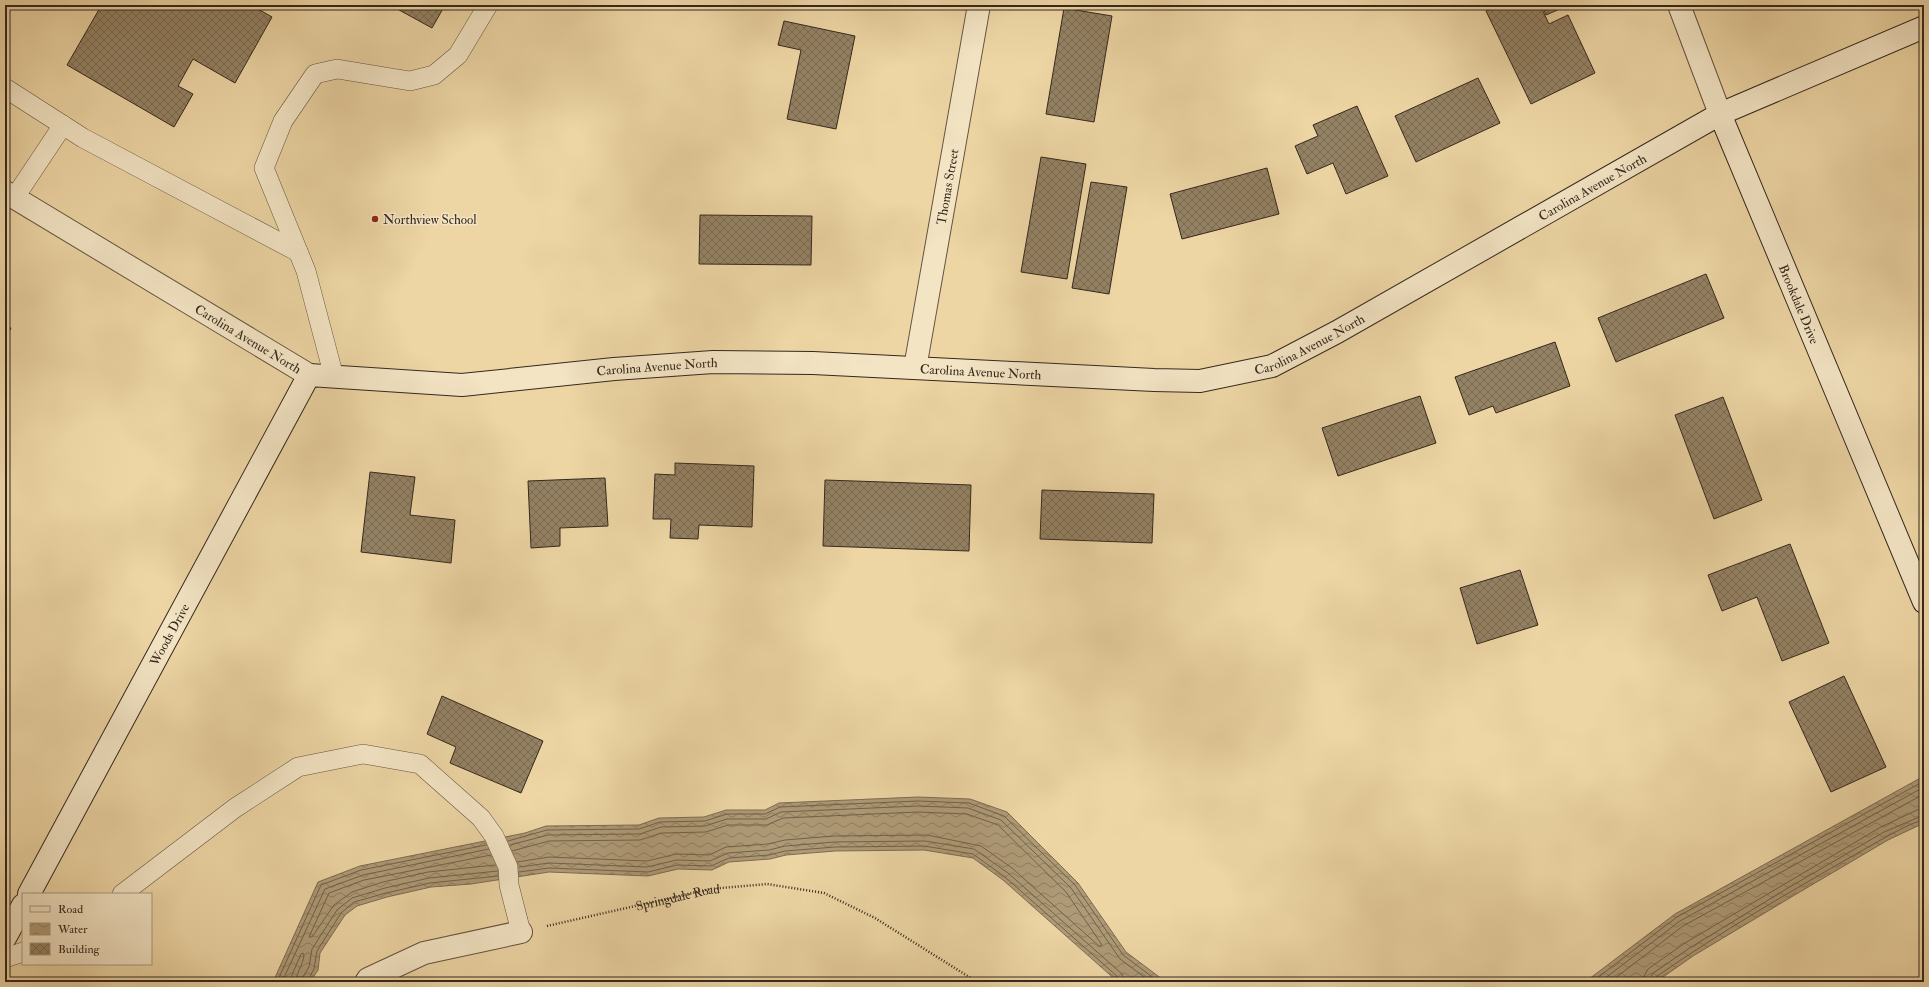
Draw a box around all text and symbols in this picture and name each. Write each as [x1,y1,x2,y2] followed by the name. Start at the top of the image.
[933,148,962,226] street label: Thomas Street
[1536,151,1649,225] street label: Carolina Avenue North
[383,212,477,228] place label: Northview School
[370,214,380,224] marker: Northview School
[1775,262,1822,347] street label: Brookdale Drive
[192,301,304,378] street label: Carolina Avenue North
[1253,311,1368,378] street label: Carolina Avenue North
[596,355,718,380] street label: Carolina Avenue North
[920,361,1042,383] street label: Carolina Avenue North
[146,601,193,669] street label: Woods Drive
[634,881,721,915] street label: Springdale Road
[22,893,152,965] legend
[58,902,83,917] text: Road
[57,922,88,937] text: Water
[58,942,101,957] text: Building

